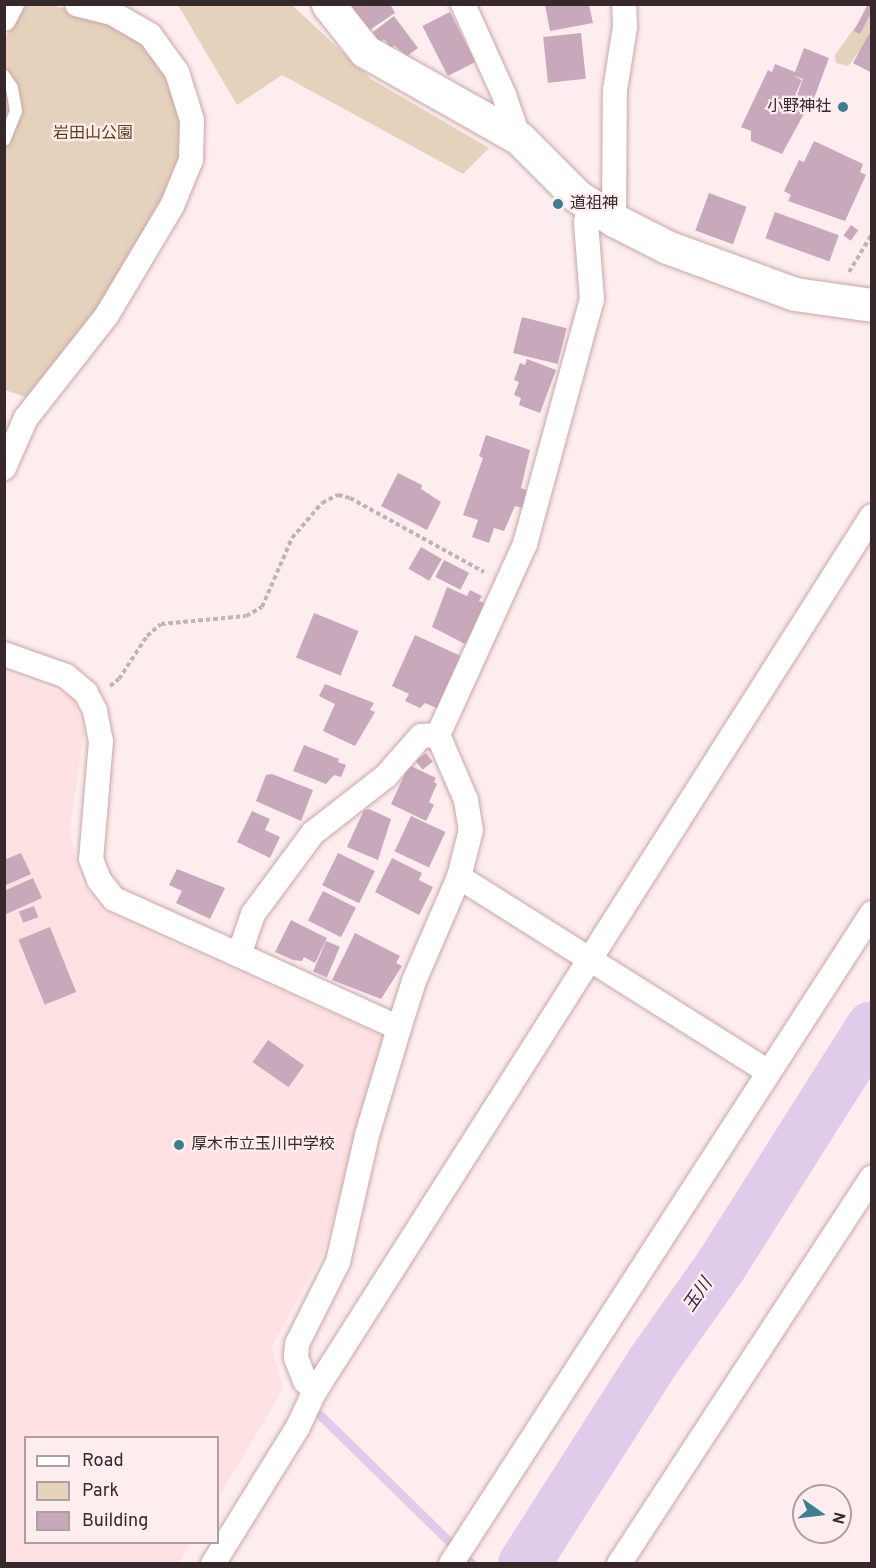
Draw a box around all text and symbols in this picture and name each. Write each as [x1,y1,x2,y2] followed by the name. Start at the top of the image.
[767,97,831,117] place label: 小野神社
[836,100,850,114] marker: 小野神社
[53,124,133,144] park label: 岩田山公園
[570,194,618,214] place label: 道祖神
[551,197,565,211] marker: 道祖神
[191,1135,335,1155] place label: 厚木市立玉川中学校
[172,1138,186,1152] marker: 厚木市立玉川中学校
[680,1275,718,1317] water label: 玉川
[24,1436,219,1544] legend
[82,1450,124,1473] text: Road
[82,1480,119,1503] text: Park
[792,1484,852,1544] north arrow
[82,1510,148,1533] text: Building
[826,1510,849,1526] text: N

